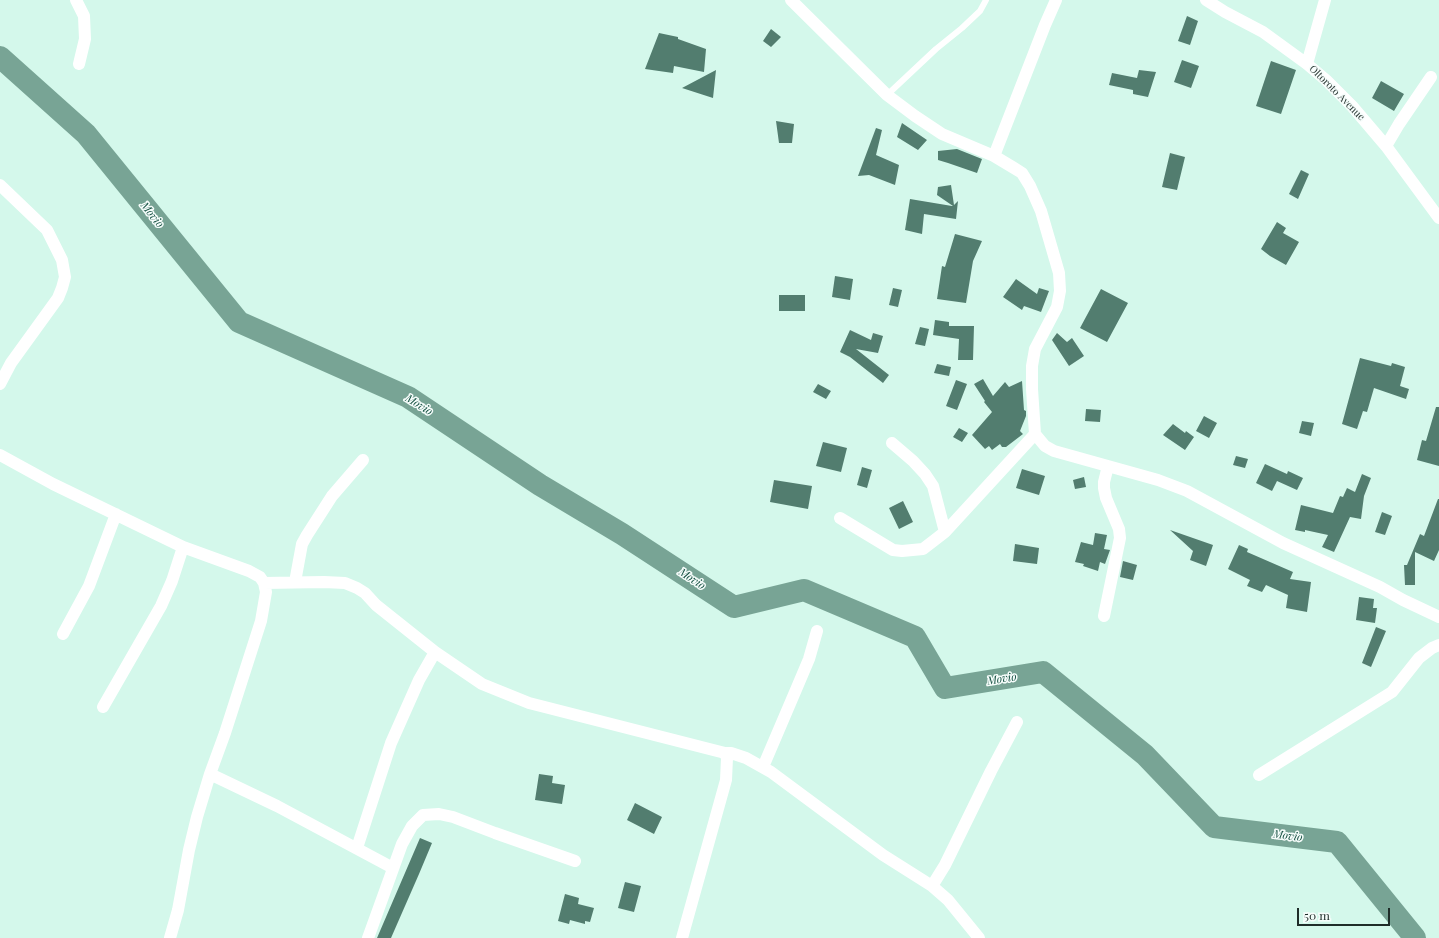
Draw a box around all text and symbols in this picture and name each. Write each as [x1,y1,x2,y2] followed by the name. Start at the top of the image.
[1307,63,1367,123] street label: Oltoroto Avenue
[138,200,166,230] water label: Movio
[403,392,435,418] water label: Movio
[676,566,708,592] water label: Movio
[987,670,1017,688] water label: Movio
[1273,828,1303,844] water label: Movio
[1299,900,1392,926] scale bar
[1304,907,1330,923] text: 50 m

